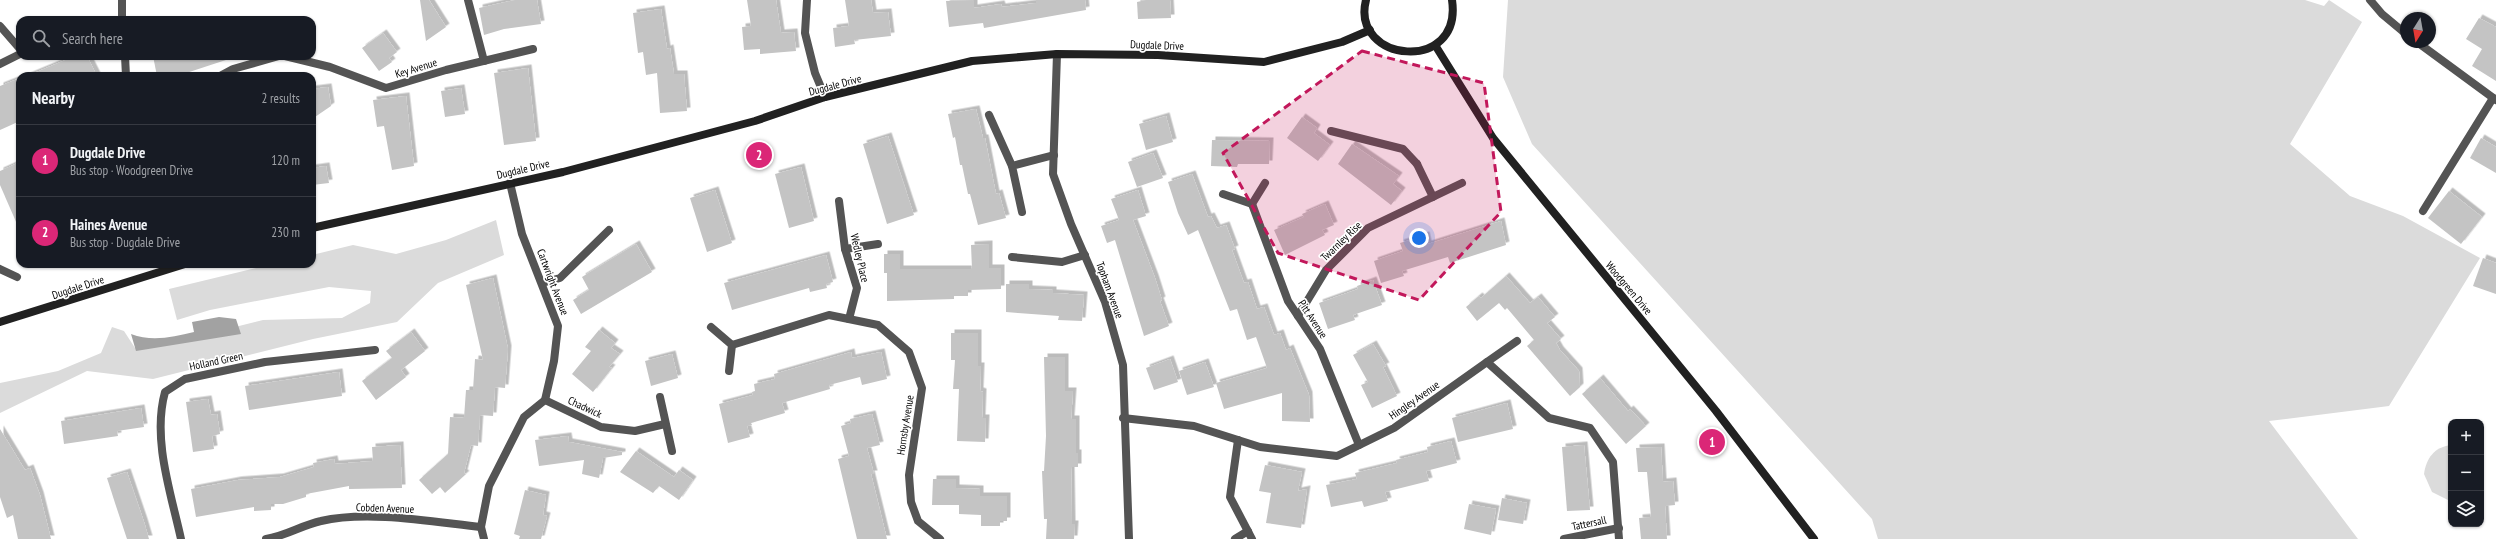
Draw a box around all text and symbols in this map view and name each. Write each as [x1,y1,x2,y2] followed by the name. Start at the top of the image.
[2400,12,2436,48] north arrow
[16,16,316,60] search box
[30,27,52,49] icon: search
[62,29,123,48] text: Search here
[1130,37,1185,53] street label: Dugdale Drive
[393,55,439,81] street label: Key Avenue
[807,71,863,99] street label: Dugdale Drive
[32,87,75,109] text: Nearby
[261,90,300,107] text: 2 results
[746,140,772,170] pin: 2
[70,143,145,162] text: Dugdale Drive
[42,152,48,169] text: 1
[271,152,300,169] text: 120 m
[495,156,551,182] street label: Dugdale Drive
[70,162,193,179] text: Bus stop · Woodgreen Drive
[70,215,148,234] text: Haines Avenue
[1318,218,1365,264] street label: Twarnley Rise
[42,224,48,241] text: 2
[271,224,300,241] text: 230 m
[1409,228,1429,248] your location
[848,232,872,284] street label: Wedley Place
[70,234,180,251] text: Bus stop · Dugdale Drive
[534,247,572,318] street label: Cartwright Avenue
[1603,259,1656,318] street label: Woodgreen Drive
[1093,260,1127,321] street label: Topham Avenue
[50,272,106,302] street label: Dugdale Drive
[1295,297,1331,341] street label: Pitt Avenue
[188,348,244,373] street label: Holland Green
[1386,377,1442,423] street label: Hingley Avenue
[566,393,605,421] street label: Chadwick
[893,394,917,456] street label: Hornsby Avenue
[2448,419,2484,527] map controls
[2448,419,2484,455] button: +
[1699,427,1725,457] pin: 1
[2448,455,2484,491] button: −
[2448,491,2484,527] button: layers
[356,500,415,516] street label: Cobden Avenue
[1570,512,1608,534] street label: Tattersall

